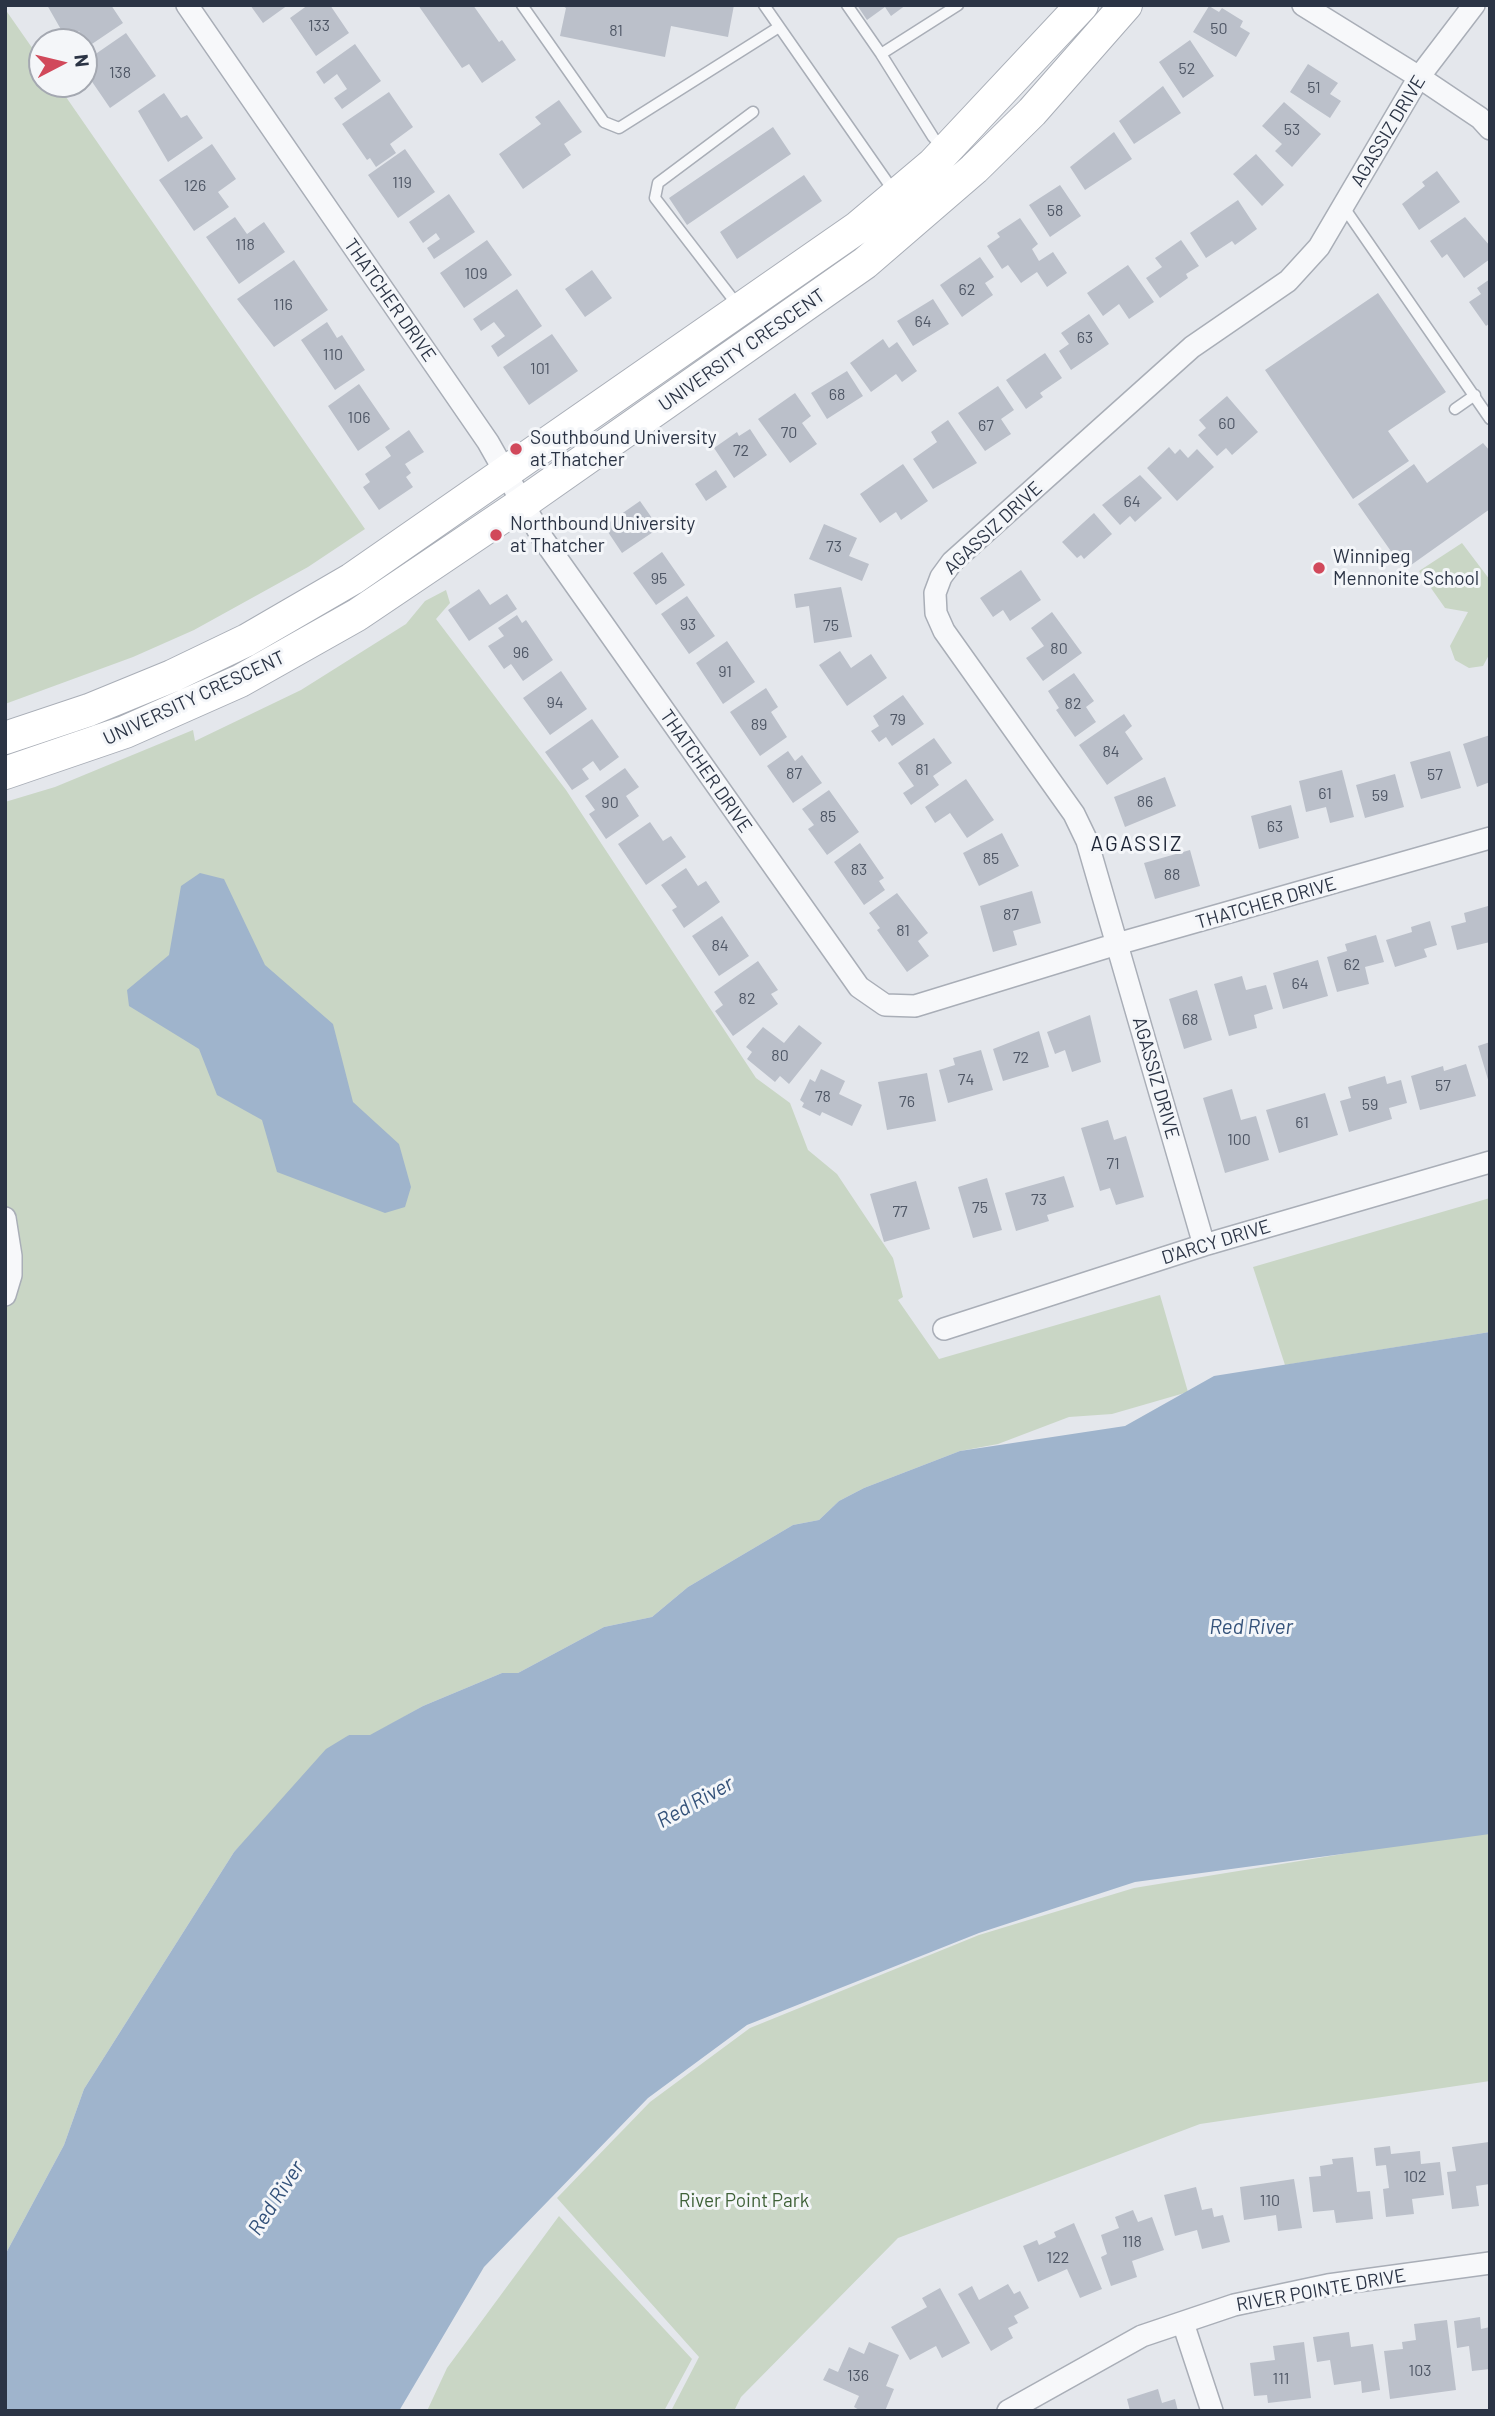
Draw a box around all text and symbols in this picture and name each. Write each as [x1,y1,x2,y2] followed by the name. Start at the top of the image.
[308,16,330,36] house number: 133
[1210,19,1228,39] house number: 50
[609,21,623,41] house number: 81
[28,28,98,98] north arrow
[70,53,95,68] text: N
[1179,59,1195,79] house number: 52
[109,63,131,83] house number: 138
[1346,71,1430,191] street label: AGASSIZ DRIVE
[1307,78,1321,98] house number: 51
[1284,120,1300,140] house number: 53
[392,173,412,193] house number: 119
[184,176,206,196] house number: 126
[1047,201,1063,221] house number: 58
[339,234,441,366] street label: THATCHER DRIVE
[235,235,255,255] house number: 118
[465,264,487,284] house number: 109
[959,280,975,300] house number: 62
[654,284,830,416] street label: UNIVERSITY CRESCENT
[273,295,293,315] house number: 116
[914,312,932,332] house number: 64
[1077,328,1093,348] house number: 63
[323,345,343,365] house number: 110
[530,359,550,379] house number: 101
[829,385,845,405] house number: 68
[348,408,370,428] house number: 106
[1218,414,1236,434] house number: 60
[978,416,994,436] house number: 67
[781,423,797,443] house number: 70
[530,427,717,471] place label: Southbound University at Thatcher
[508,441,524,457] marker: Southbound University at Thatcher
[733,441,749,461] house number: 72
[939,477,1047,579] street label: AGASSIZ DRIVE
[1123,492,1141,512] house number: 64
[510,513,695,557] place label: Northbound University at Thatcher
[488,527,504,543] marker: Northbound University at Thatcher
[826,537,842,557] house number: 73
[1333,546,1479,590] place label: Winnipeg Mennonite School
[1311,560,1327,576] marker: Winnipeg Mennonite School
[651,569,667,589] house number: 95
[680,615,696,635] house number: 93
[823,616,839,636] house number: 75
[1050,639,1068,659] house number: 80
[513,643,529,663] house number: 96
[99,646,289,750] street label: UNIVERSITY CRESCENT
[718,662,732,682] house number: 91
[546,693,564,713] house number: 94
[1065,694,1081,714] house number: 82
[655,705,757,837] street label: THATCHER DRIVE
[890,710,906,730] house number: 79
[751,715,767,735] house number: 89
[1102,742,1120,762] house number: 84
[915,760,929,780] house number: 81
[786,764,802,784] house number: 87
[1427,765,1443,785] house number: 57
[1318,784,1332,804] house number: 61
[1372,786,1388,806] house number: 59
[1137,792,1153,812] house number: 86
[601,793,619,813] house number: 90
[820,807,836,827] house number: 85
[1267,817,1283,837] house number: 63
[1091,831,1183,857] district label: AGASSIZ
[983,849,999,869] house number: 85
[851,860,867,880] house number: 83
[1164,865,1180,885] house number: 88
[1193,872,1339,934] street label: THATCHER DRIVE
[1003,905,1019,925] house number: 87
[896,921,910,941] house number: 81
[711,936,729,956] house number: 84
[1344,955,1360,975] house number: 62
[1291,974,1309,994] house number: 64
[739,989,755,1009] house number: 82
[1182,1010,1198,1030] house number: 68
[1128,1014,1184,1142] street label: AGASSIZ DRIVE
[771,1046,789,1066] house number: 80
[1013,1048,1029,1068] house number: 72
[958,1070,974,1090] house number: 74
[1435,1076,1451,1096] house number: 57
[815,1087,831,1107] house number: 78
[899,1092,915,1112] house number: 76
[1362,1095,1378,1115] house number: 59
[1295,1113,1309,1133] house number: 61
[1227,1130,1251,1150] house number: 100
[1106,1154,1120,1174] house number: 71
[1031,1190,1047,1210] house number: 73
[972,1198,988,1218] house number: 75
[892,1202,908,1222] house number: 77
[1159,1215,1273,1269] street label: D'ARCY DRIVE
[1209,1614,1293,1640] water label: Red River
[652,1771,738,1833] water label: Red River
[243,2156,309,2240] water label: Red River
[1403,2167,1427,2187] house number: 102
[679,2190,809,2212] park label: River Point Park
[1260,2191,1280,2211] house number: 110
[1122,2232,1142,2252] house number: 118
[1047,2248,1069,2268] house number: 122
[1234,2264,1408,2316] street label: RIVER POINTE DRIVE
[1409,2361,1431,2381] house number: 103
[847,2366,869,2386] house number: 136
[1273,2369,1289,2389] house number: 111

